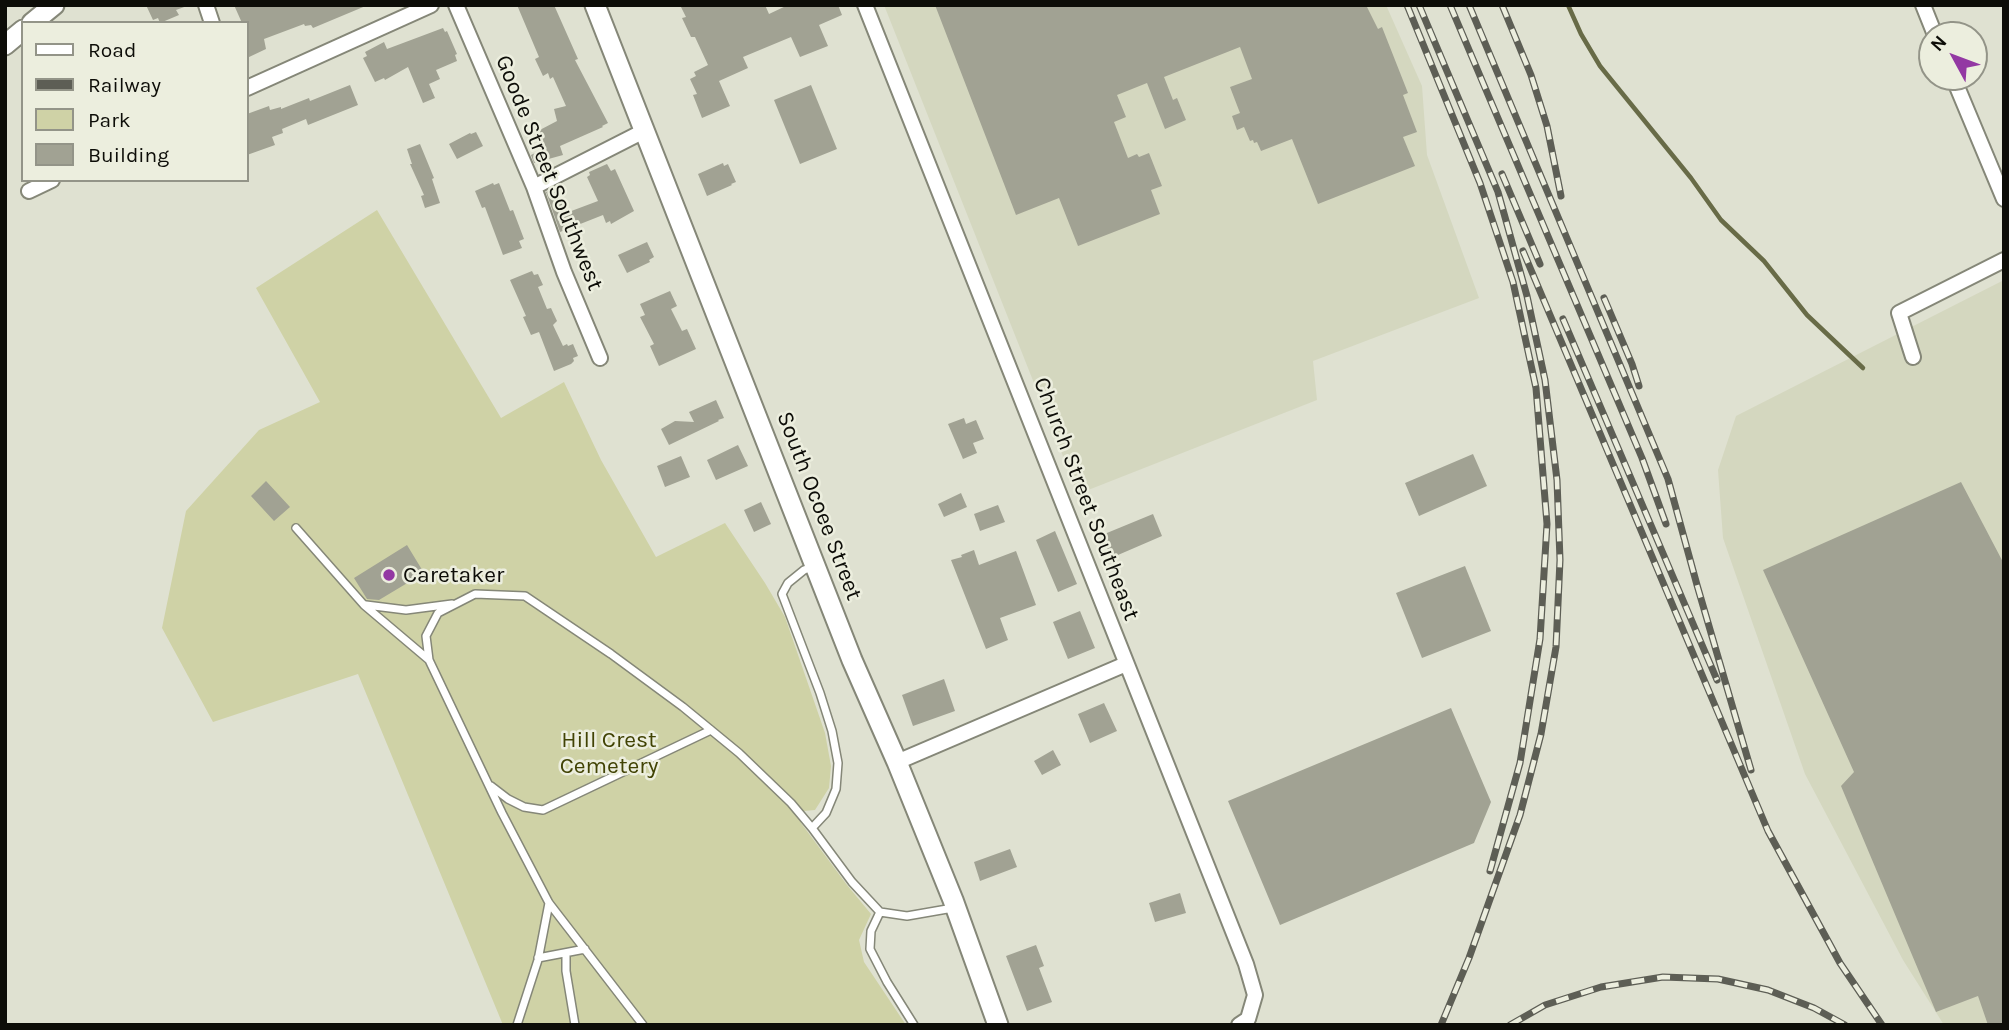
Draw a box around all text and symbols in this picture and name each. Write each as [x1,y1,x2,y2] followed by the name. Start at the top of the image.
[21,21,248,182] legend
[1918,21,1988,91] north arrow
[1926,31,1951,56] text: N
[88,38,136,62] text: Road
[489,51,609,295] street label: Goode Street Southwest
[88,73,161,97] text: Railway
[88,108,131,132] text: Park
[88,143,169,167] text: Building
[1027,374,1145,624] street label: Church Street Southeast
[770,408,868,604] street label: South Ocoee Street
[403,561,504,589] place label: Caretaker
[381,567,397,583] marker: Caretaker
[560,726,658,780] park label: Hill Crest Cemetery

